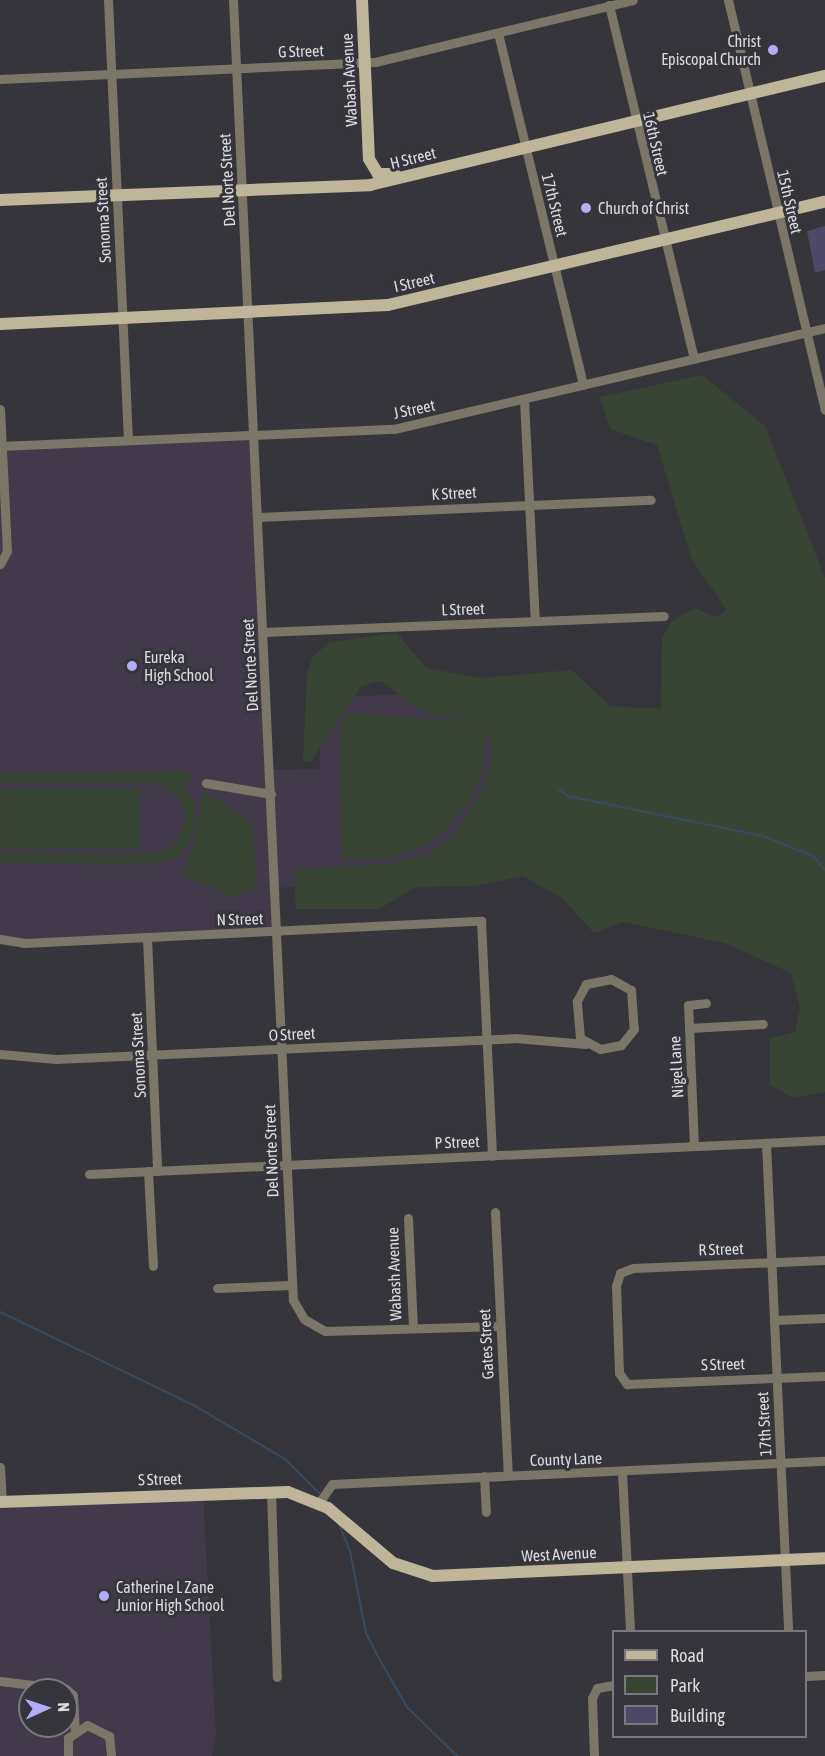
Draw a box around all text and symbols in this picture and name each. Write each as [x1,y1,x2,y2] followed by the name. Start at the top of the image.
[661,31,761,69] place label: Christ Episcopal Church
[337,33,361,127] street label: Wabash Avenue
[278,41,324,61] street label: G Street
[766,43,780,57] marker: Christ Episcopal Church
[639,110,673,178] street label: 16th Street
[215,133,239,227] street label: Del Norte Street
[388,143,438,173] street label: H Street
[773,168,807,236] street label: 15th Street
[538,171,572,239] street label: 17th Street
[91,177,115,263] street label: Sonoma Street
[598,198,689,218] place label: Church of Christ
[579,201,593,215] marker: Church of Christ
[392,268,436,296] street label: I Street
[391,395,437,423] street label: J Street
[431,482,477,504] street label: K Street
[441,599,485,619] street label: L Street
[238,618,262,712] street label: Del Norte Street
[144,647,213,685] place label: Eureka High School
[125,659,139,673] marker: Eureka High School
[216,909,264,929] street label: N Street
[126,1012,150,1098] street label: Sonoma Street
[268,1023,316,1045] street label: O Street
[665,1036,687,1098] street label: Nigel Lane
[260,1104,282,1198] street label: Del Norte Street
[434,1132,480,1152] street label: P Street
[383,1227,405,1321] street label: Wabash Avenue
[698,1239,744,1259] street label: R Street
[475,1308,497,1380] street label: Gates Street
[701,1354,745,1374] street label: S Street
[753,1391,775,1457] street label: 17th Street
[530,1448,602,1470] street label: County Lane
[138,1469,182,1489] street label: S Street
[521,1542,597,1566] street label: West Avenue
[116,1577,224,1615] place label: Catherine L Zane Junior High School
[97,1589,111,1603] marker: Catherine L Zane Junior High School
[612,1630,807,1738] legend
[670,1645,704,1666] text: Road
[670,1675,700,1696] text: Park
[18,1678,78,1738] north arrow
[55,1702,73,1712] text: N
[670,1705,725,1726] text: Building

